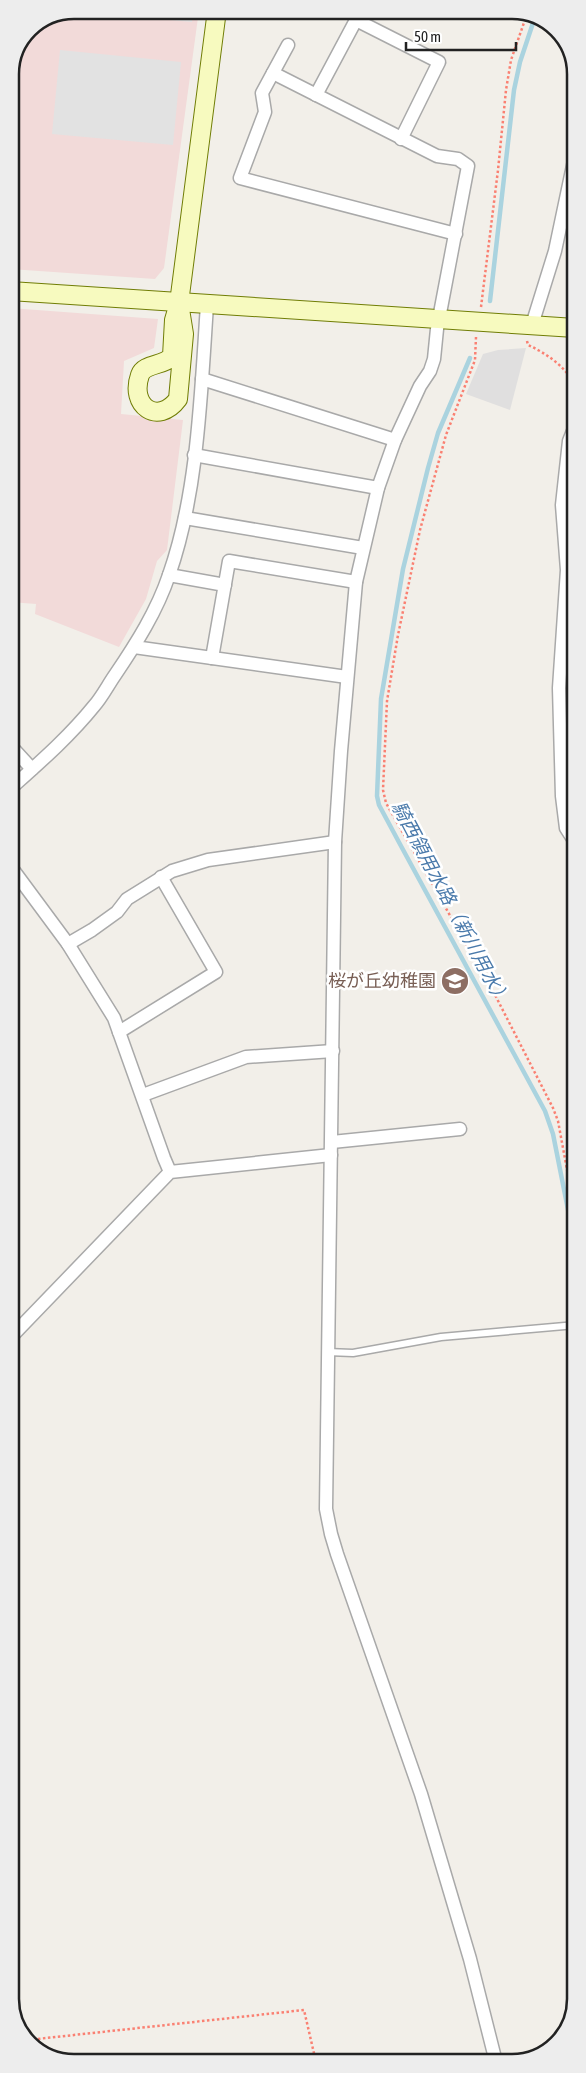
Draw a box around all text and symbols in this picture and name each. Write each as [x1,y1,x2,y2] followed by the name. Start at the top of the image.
[406,20,516,52] scale bar
[414,28,441,45] text: 50 m
[388,797,514,1009] water label: 騎西領用水路（新川用水）
[440,966,470,996] school or university icon: 桜が丘幼稚園
[328,970,436,991] place label: 桜が丘幼稚園

